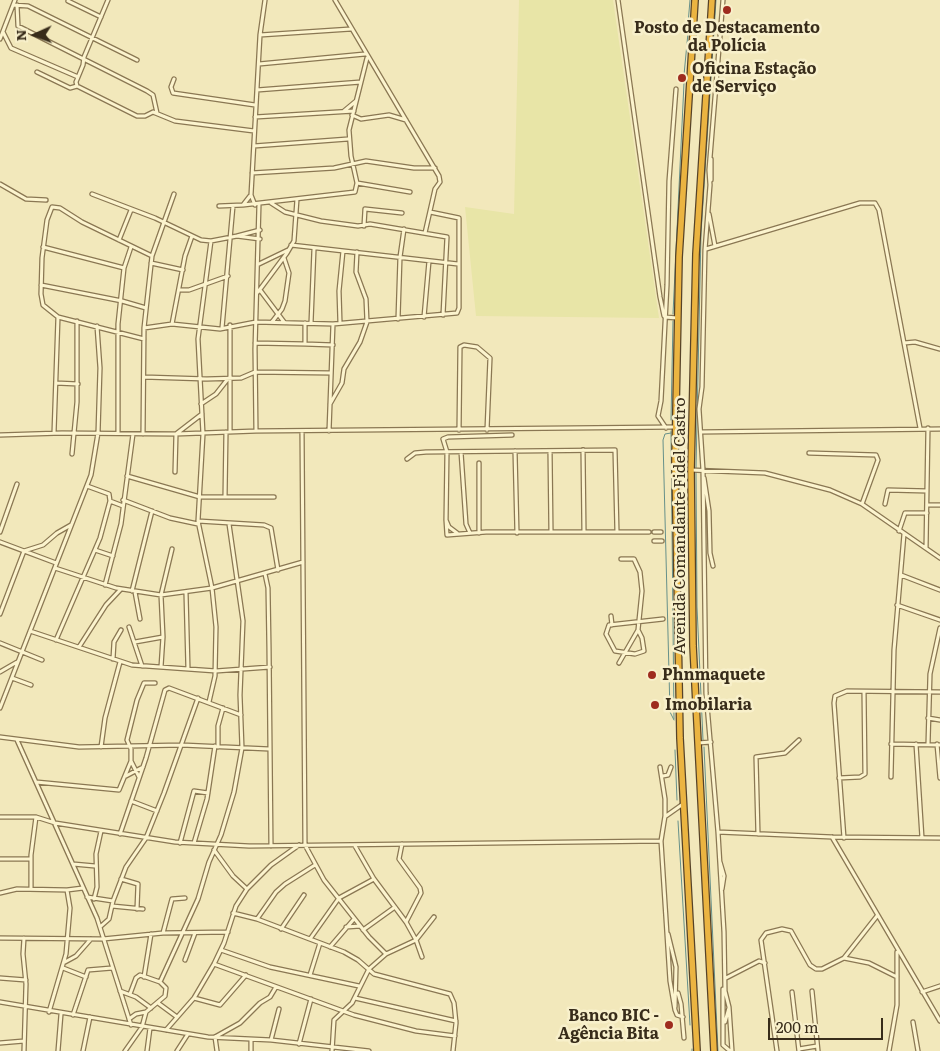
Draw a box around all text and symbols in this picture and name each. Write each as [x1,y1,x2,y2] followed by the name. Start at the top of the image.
[721,4,733,16] marker: Posto de Destacamento da Polícia
[10,10,60,60] north arrow
[634,18,820,56] place label: Posto de Destacamento da Polícia
[10,29,30,42] text: N
[692,59,817,97] place label: Oficina Estação de Serviço
[676,72,688,84] marker: Oficina Estação de Serviço
[670,397,690,655] street label: Avenida Comandante Fidel Castro
[662,665,765,685] place label: Phnmaquete
[646,669,658,681] marker: Phnmaquete
[665,695,752,715] place label: Imobilaria
[649,699,661,711] marker: Imobilaria
[558,1006,659,1044] place label: Banco BIC - Agência Bita
[770,1008,885,1040] scale bar
[776,1015,819,1038] text: 200 m
[663,1019,675,1031] marker: Banco BIC - Agência Bita

